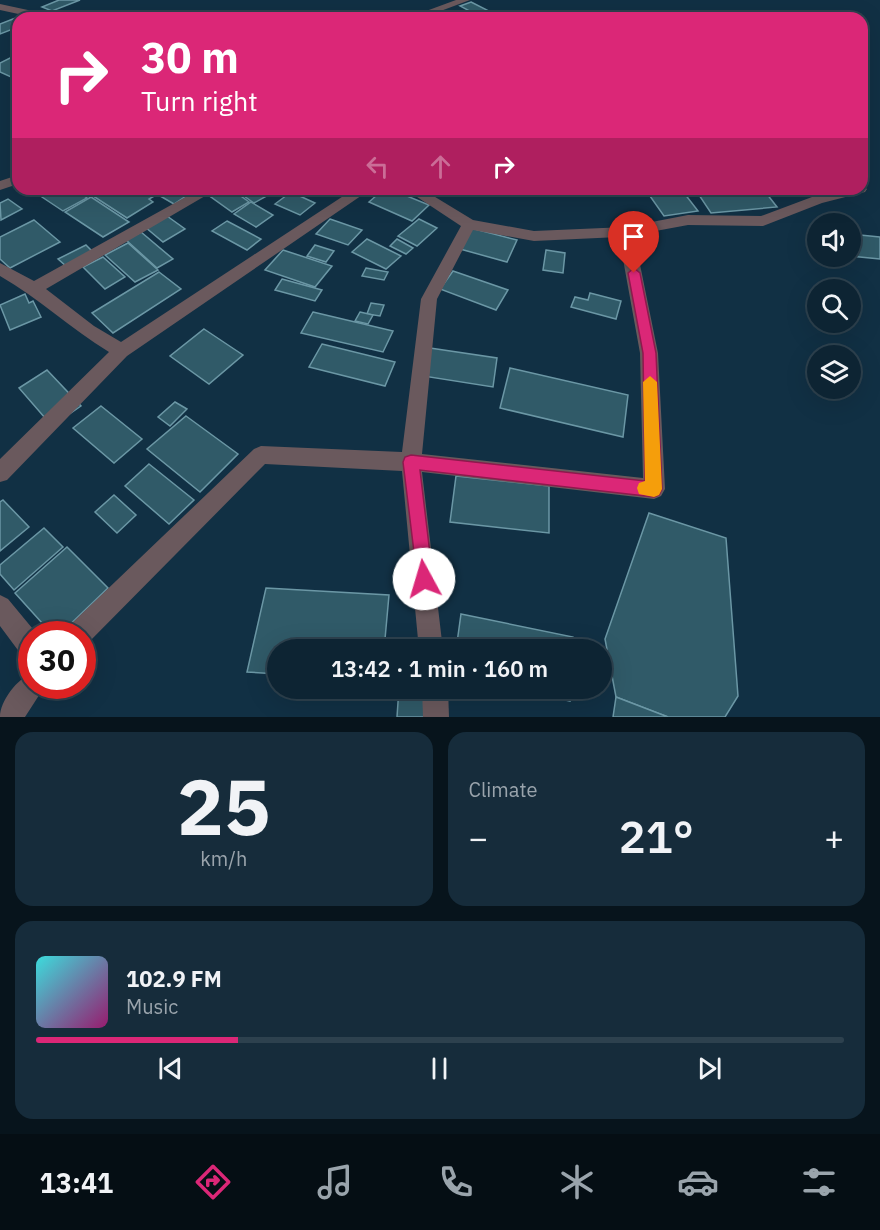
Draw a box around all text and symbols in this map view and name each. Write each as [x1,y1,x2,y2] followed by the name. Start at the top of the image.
[141,30,239,85] text: 30 m
[42,36,120,114] icon: right
[141,83,258,118] text: Turn right
[361,150,394,183] icon: left
[424,150,457,183] icon: ahead
[487,150,520,183] icon: right
[608,211,659,273] pin
[807,213,861,399] map controls
[807,213,861,267] button: sound
[617,220,650,253] icon: arrive
[807,279,861,333] button: search
[807,345,861,399] button: layers
[392,547,456,611] position arrow
[18,621,96,699] speed limit sign: 30
[331,654,548,683] text: 13:42 · 1 min · 160 m
[177,755,271,856] text: 25
[469,776,537,803] text: Climate
[619,807,694,865] text: 21°
[469,816,488,859] text: −
[824,816,844,859] text: +
[200,845,247,872] text: km/h
[126,964,222,993] text: 102.9 FM
[126,993,178,1020] text: Music
[154,1052,187,1085] icon: previous
[423,1052,456,1085] icon: pause
[693,1052,726,1085] icon: next
[192,1161,234,1203] icon: directions
[314,1161,356,1203] icon: music
[435,1161,477,1203] icon: phone
[556,1161,598,1203] icon: climate
[677,1161,719,1203] icon: car
[798,1161,840,1203] icon: filters
[40,1165,113,1200] text: 13:41

